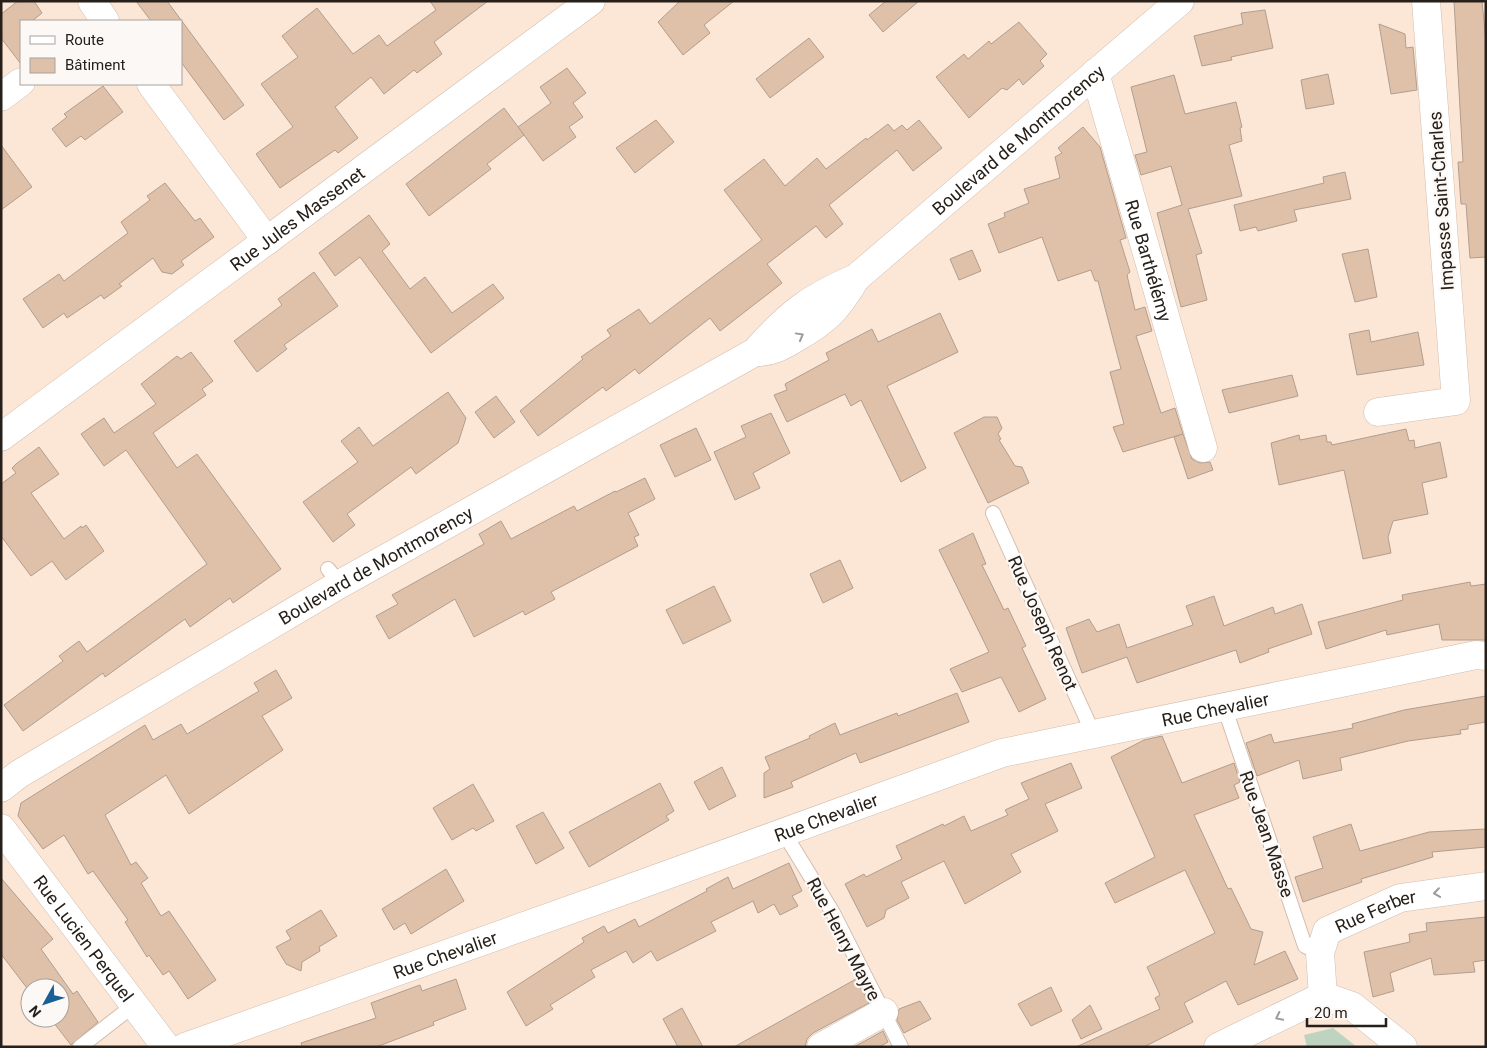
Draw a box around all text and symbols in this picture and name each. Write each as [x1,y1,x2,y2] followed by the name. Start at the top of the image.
[20,20,182,85] legend
[65,31,104,49] text: Route
[65,56,125,74] text: Bâtiment
[928,60,1109,219] street label: Boulevard de Montmorency
[1424,111,1458,291] street label: Impasse Saint-Charles
[226,162,368,275] street label: Rue Jules Massenet
[1121,197,1177,324] street label: Rue Barthélémy
[795,332,804,342] one-way arrow
[275,501,476,629] street label: Boulevard de Montmorency
[1004,552,1082,694] street label: Rue Joseph Renot
[1160,688,1271,730] street label: Rue Chevalier
[1236,768,1298,900] street label: Rue Jean Masse
[771,789,881,845] street label: Rue Chevalier
[30,871,138,1006] street label: Rue Lucien Perquel
[803,874,885,1004] street label: Rue Henry Mayre
[1332,885,1417,937] street label: Rue Ferber
[1433,887,1441,898] one-way arrow
[390,926,500,983] street label: Rue Chevalier
[20,978,70,1028] north arrow
[1307,996,1386,1028] scale bar
[26,1002,44,1020] text: N
[1314,1004,1348,1022] text: 20 m
[1275,1011,1284,1021] one-way arrow

